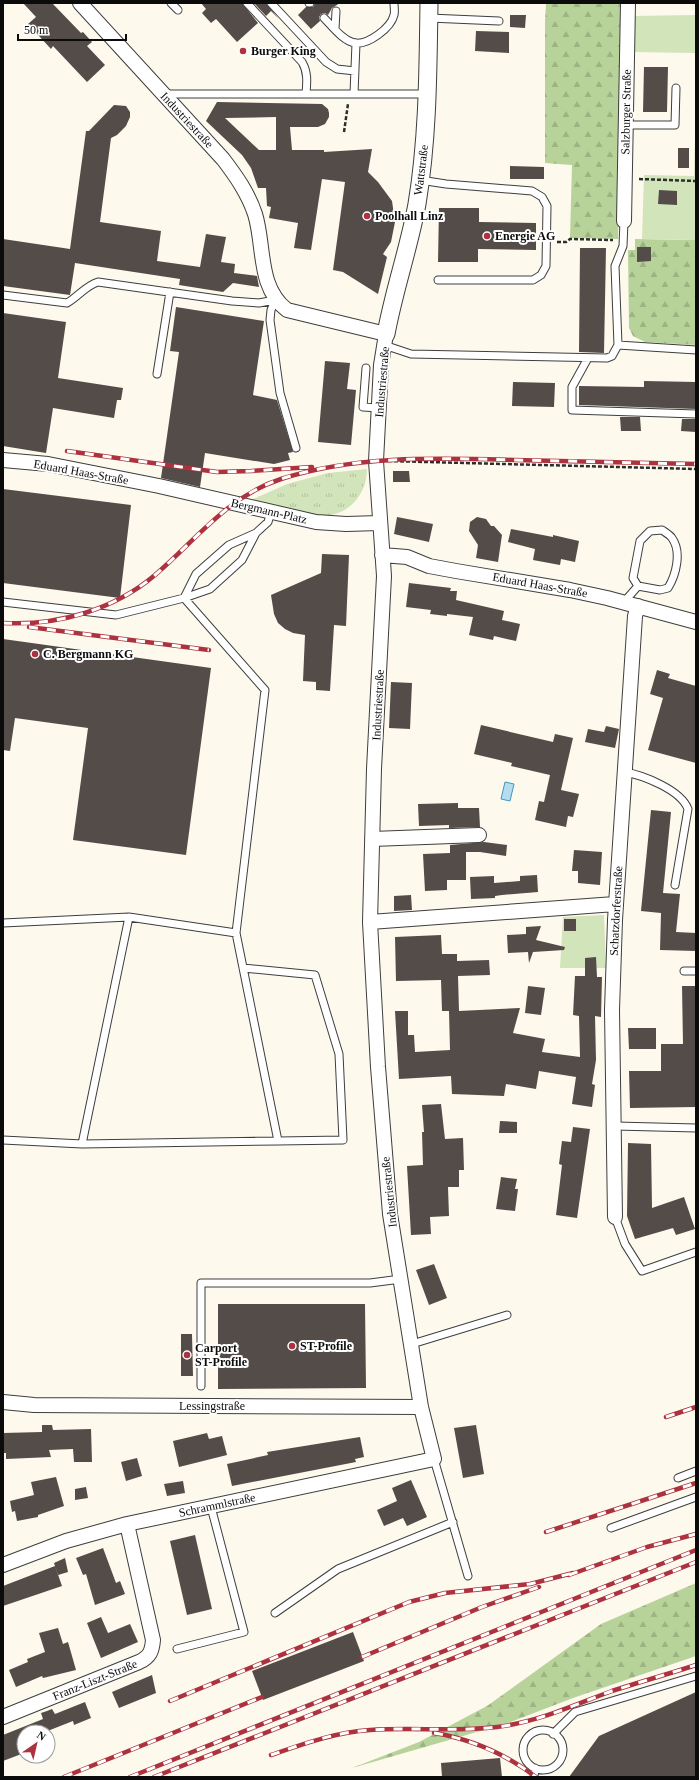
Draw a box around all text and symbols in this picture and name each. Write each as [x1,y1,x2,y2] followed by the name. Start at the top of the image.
[18,16,126,42] scale bar
[24,23,49,37] text: 50 m
[251,44,316,58] place label: Burger King
[238,46,248,56] marker: Burger King
[618,69,634,155] street label: Salzburger Straße
[158,89,216,151] street label: Industriestraße
[411,144,431,196] street label: Wattstraße
[375,209,444,223] place label: Poolhall Linz
[362,211,372,221] marker: Poolhall Linz
[495,229,555,243] place label: Energie AG
[482,231,492,241] marker: Energie AG
[372,346,392,418] street label: Industriestraße
[32,457,130,487] street label: Eduard Haas-Straße
[230,495,308,527] street label: Bergmann-Platz
[491,570,589,600] street label: Eduard Haas-Straße
[43,647,133,661] place label: C. Bergmann KG
[30,649,40,659] marker: C. Bergmann KG
[369,669,387,741] street label: Industriestraße
[607,866,625,956] street label: Schatzdorferstraße
[378,1156,400,1228] street label: Industriestraße
[300,1339,353,1353] place label: ST-Profile
[195,1341,248,1369] place label: Carport ST-Profile
[287,1341,297,1351] marker: ST-Profile
[182,1350,192,1360] marker: Carport ST-Profile
[179,1399,245,1413] street label: Lessingstraße
[177,1490,257,1520] street label: Schrammlstraße
[51,1657,139,1703] street label: Franz-Liszt-Straße
[16,1724,56,1764] north arrow
[35,1729,48,1743] text: N

